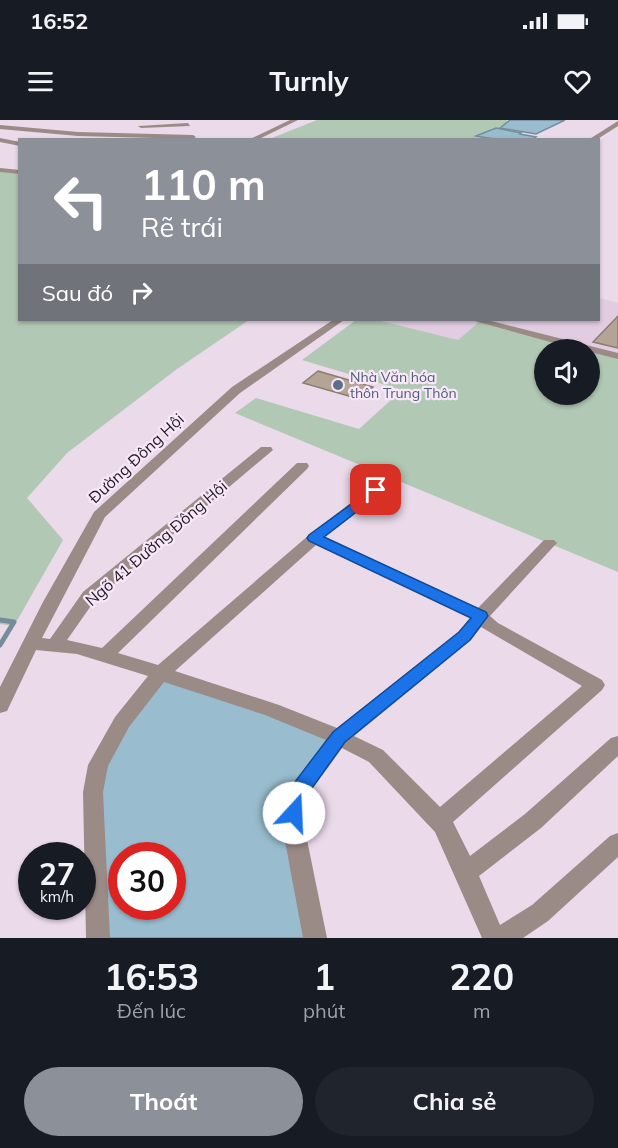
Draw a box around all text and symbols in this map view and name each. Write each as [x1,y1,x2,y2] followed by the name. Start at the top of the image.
[30,7,88,35] text: 16:52
[269,64,349,98] text: Turnly
[24,65,57,98] icon: menu
[561,65,594,98] icon: heart
[141,158,266,211] text: 110 m
[42,162,120,240] icon: left
[141,210,223,244] text: Rẽ trái
[125,276,158,309] icon: right
[42,279,113,307] text: Sau đó
[534,339,600,405] map controls
[534,339,600,405] button: sound
[350,368,457,402] place label: Nhà Văn hóa thôn Trung Thôn
[331,378,345,392] marker: Nhà Văn hóa thôn Trung Thôn
[84,409,188,507] street label: Đường Đông Hội
[350,464,401,515] pin
[359,473,392,506] icon: arrive
[81,476,231,610] street label: Ngõ 41 Đường Đông Hội
[262,781,326,845] position arrow
[108,842,186,920] speed limit sign: 30
[39,855,75,893] text: 27
[40,887,74,906] text: km/h
[104,954,199,999] text: 16:53
[313,954,335,999] text: 1
[449,954,514,999] text: 220
[117,998,186,1023] text: Đến lúc
[303,998,345,1023] text: phút
[473,998,490,1023] text: m
[24,1067,303,1136] button: Thoát
[315,1067,594,1136] button: Chia sẻ

